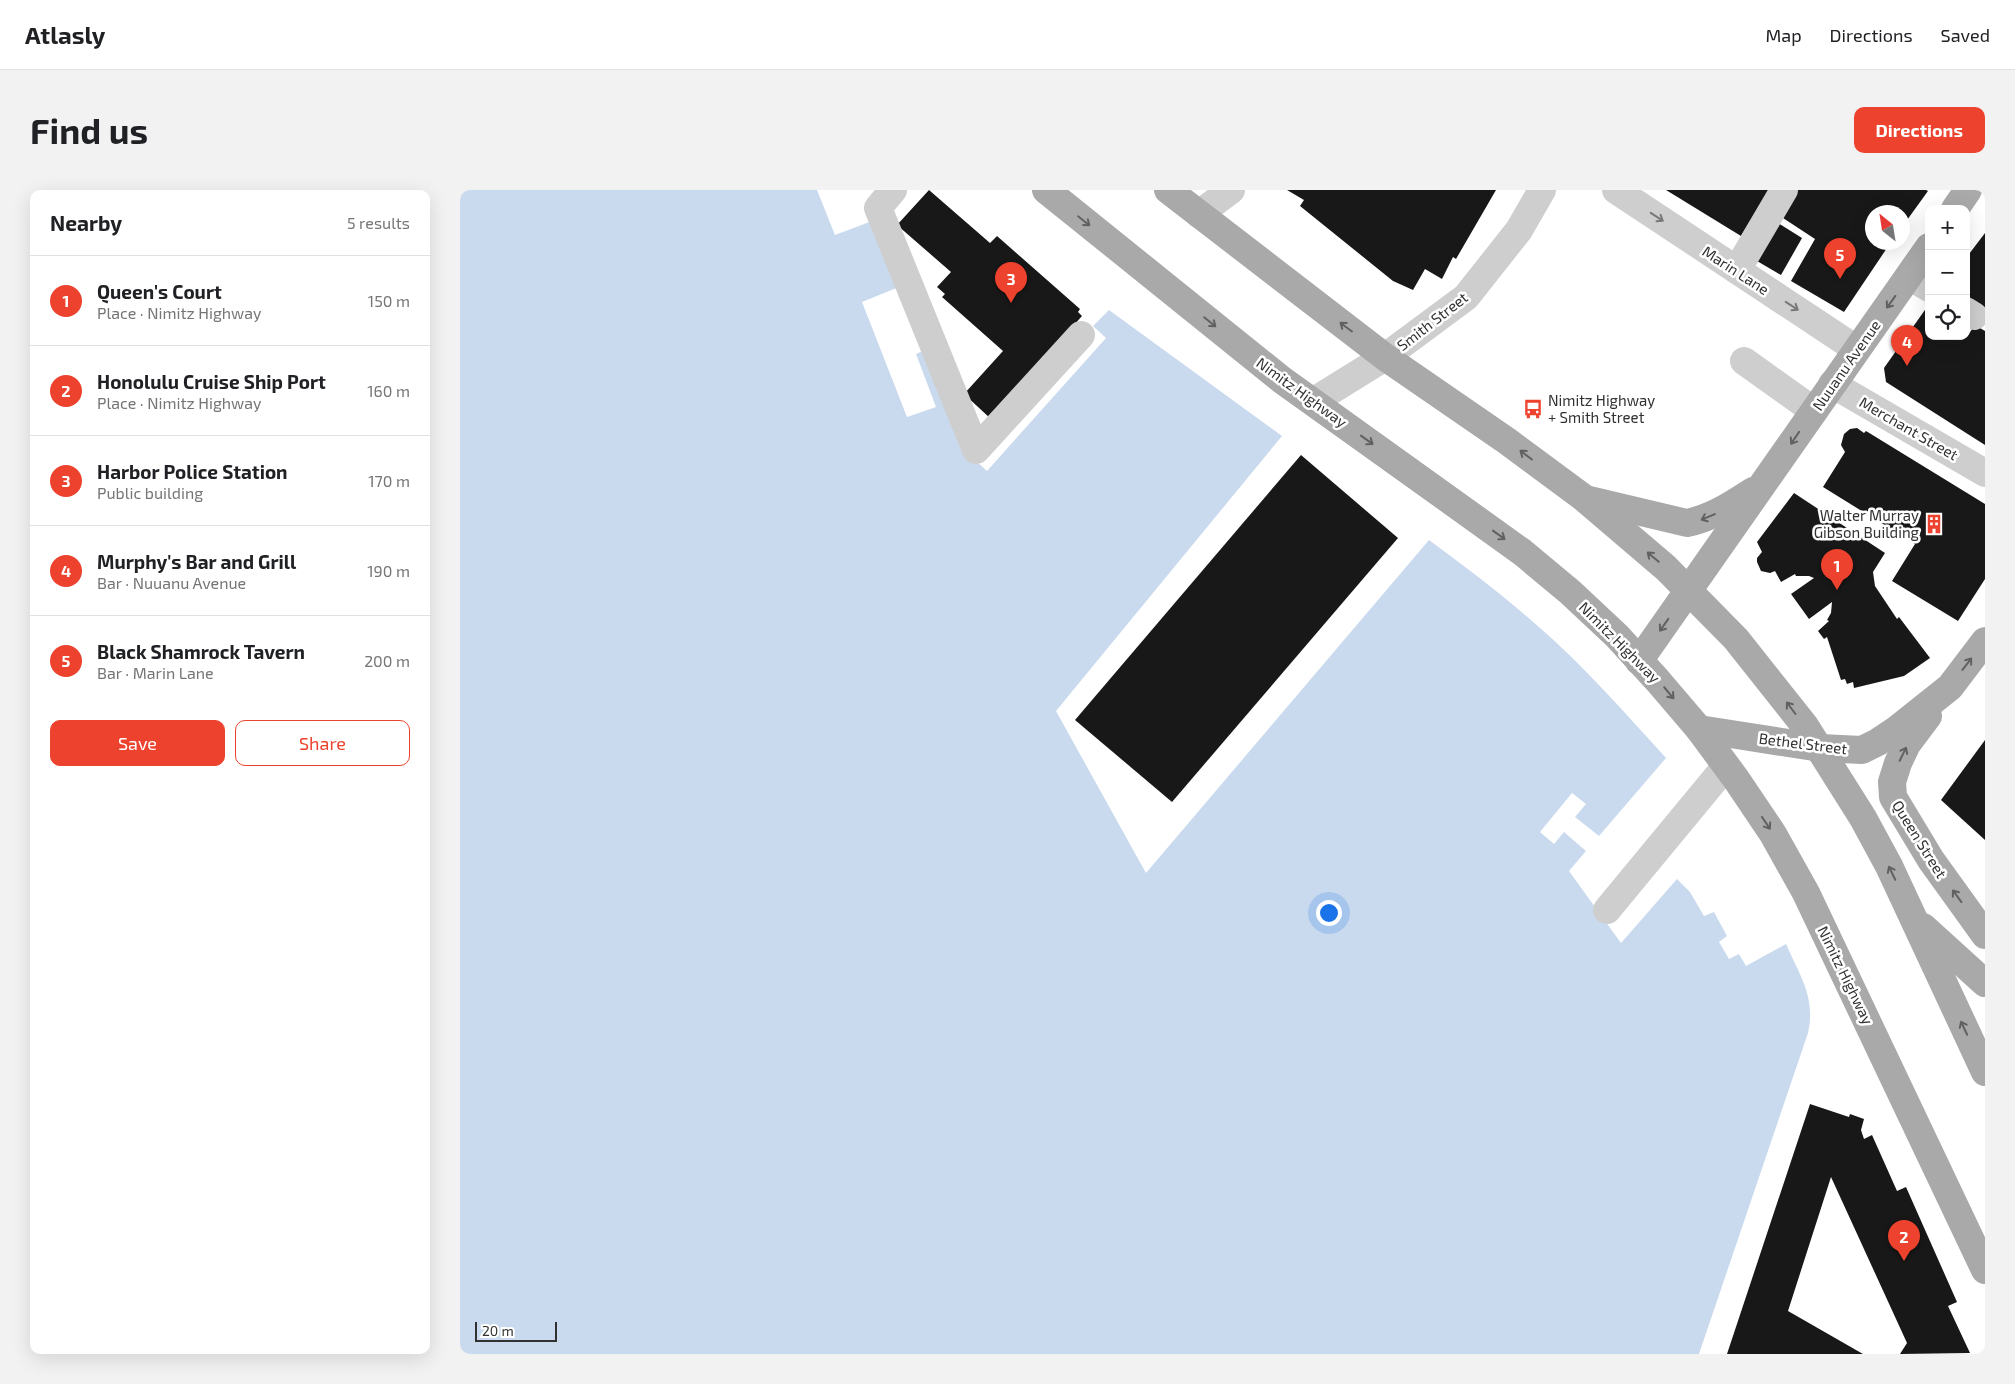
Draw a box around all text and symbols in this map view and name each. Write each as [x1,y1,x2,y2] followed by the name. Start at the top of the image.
[25,20,105,49] text: Atlasly
[1765,24,1802,46] text: Map
[1830,24,1913,46] text: Directions
[1941,24,1990,46] text: Saved
[1854,107,1985,153] button: Directions
[30,109,148,151] text: Find us
[1865,205,1910,250] north arrow
[1925,205,1970,340] map controls
[1925,205,1970,250] button: +
[50,210,122,235] text: Nearby
[1649,212,1663,222] one-way arrow
[347,213,410,232] text: 5 results
[1077,215,1090,226] one-way arrow
[1824,238,1856,279] pin: 5
[1699,242,1773,298] street label: Marin Lane
[1925,250,1970,295] button: −
[995,262,1027,303] pin: 3
[97,280,222,303] text: Queen's Court
[1393,288,1471,354] street label: Smith Street
[63,291,69,310] text: 1
[368,291,410,310] text: 150 m
[1886,295,1896,309] one-way arrow
[1925,295,1970,340] button: locate
[1785,301,1799,312] one-way arrow
[97,303,262,322] text: Place · Nimitz Highway
[1808,316,1884,414] street label: Nuuanu Avenue
[1204,317,1217,328] one-way arrow
[1340,322,1353,333] one-way arrow
[1891,325,1923,366] pin: 4
[1253,353,1351,431] street label: Nimitz Highway
[97,370,326,393] text: Honolulu Cruise Ship Port
[61,381,71,400] text: 2
[367,381,410,400] text: 160 m
[1548,391,1655,426] place label: Nimitz Highway + Smith Street
[97,393,262,412] text: Place · Nimitz Highway
[1857,393,1962,464] street label: Merchant Street
[1522,398,1544,420] bus stop icon: Nimitz Highway + Smith Street
[1790,431,1800,445] one-way arrow
[1360,435,1374,445] one-way arrow
[1520,450,1533,461] one-way arrow
[97,460,288,483] text: Harbor Police Station
[61,471,71,490] text: 3
[368,471,410,490] text: 170 m
[97,483,203,502] text: Public building
[1814,506,1920,541] place label: Walter Murray Gibson Building
[1701,513,1716,523] one-way arrow
[1923,513,1945,535] building icon: Walter Murray Gibson Building
[1492,530,1506,540] one-way arrow
[1821,549,1853,590] pin: 1
[97,550,296,573] text: Murphy's Bar and Grill
[1647,551,1660,562] one-way arrow
[61,561,71,580] text: 4
[367,561,410,580] text: 190 m
[97,573,246,592] text: Bar · Nuuanu Avenue
[1576,598,1664,686] street label: Nimitz Highway
[1659,618,1669,632] one-way arrow
[97,640,305,663] text: Black Shamrock Tavern
[62,651,70,670] text: 5
[364,651,410,670] text: 200 m
[1962,658,1973,671] one-way arrow
[97,663,214,682] text: Bar · Marin Lane
[1663,686,1674,699] one-way arrow
[1786,702,1797,715] one-way arrow
[50,720,225,766] button: Save
[235,720,410,766] button: Share
[1758,729,1849,757] street label: Bethel Street
[1899,747,1908,762] one-way arrow
[1888,797,1951,882] street label: Queen Street
[1761,816,1771,830] one-way arrow
[1887,866,1896,881] one-way arrow
[1951,890,1962,903] one-way arrow
[1316,900,1342,926] your location
[1814,923,1878,1027] street label: Nimitz Highway
[1959,1021,1969,1036] one-way arrow
[1888,1220,1920,1261] pin: 2
[475,1319,558,1342] scale bar
[482,1322,514,1339] text: 20 m

